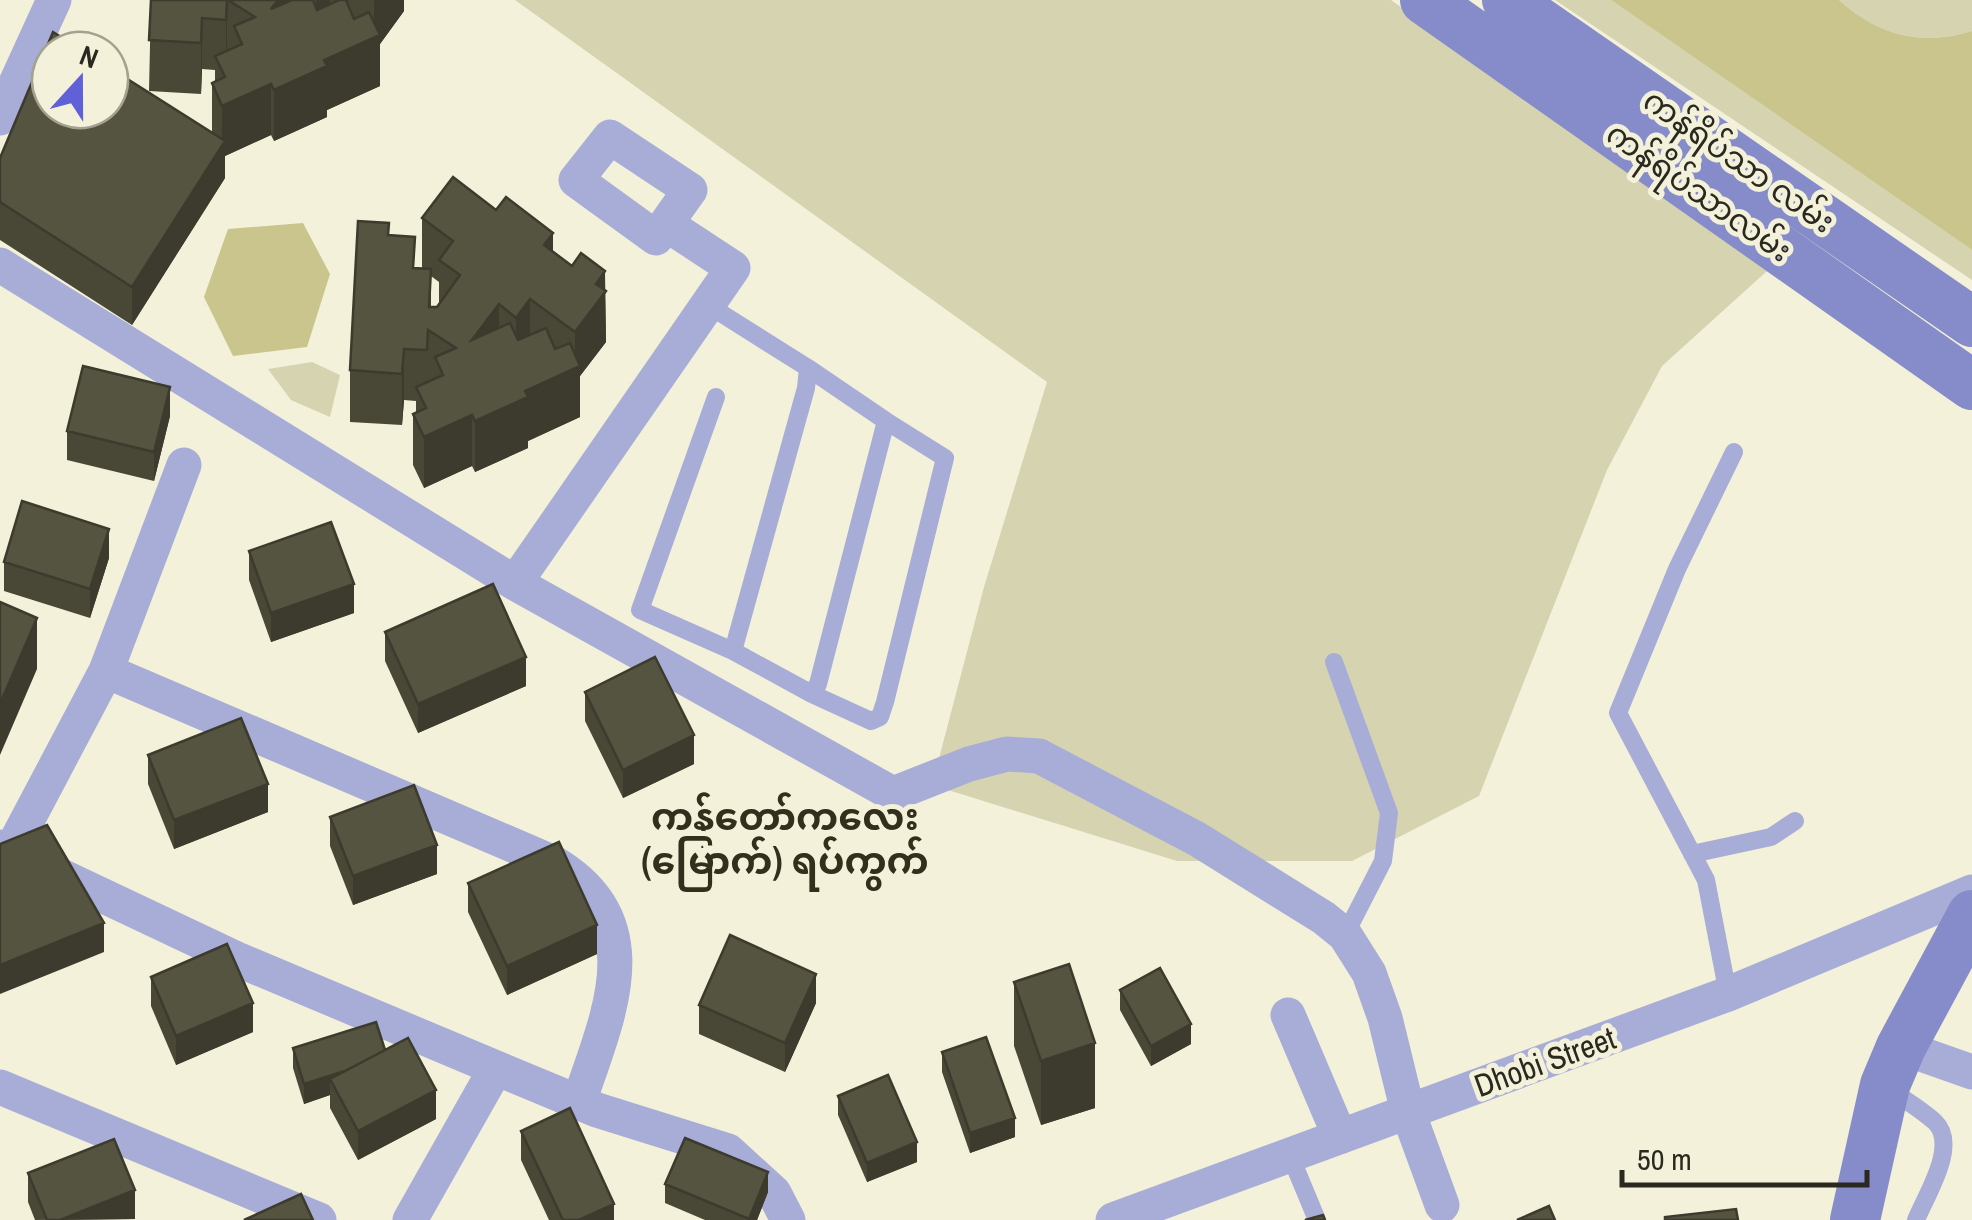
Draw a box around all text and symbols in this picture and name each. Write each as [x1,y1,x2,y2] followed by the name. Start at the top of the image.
[30,30,130,130] north arrow
[74,36,104,77] text: N
[1632,78,1844,247] street label: ကန်ရိပ်သာ လမ်း
[1595,111,1801,276] street label: ကန်ရိပ်သာလမ်း
[641,791,929,892] district label: ကန်တော်ကလေး (မြောက်) ရပ်ကွက်
[1468,1016,1621,1107] street label: Dhobi Street
[1622,1125,1867,1187] scale bar
[1637,1139,1692,1179] text: 50 m

